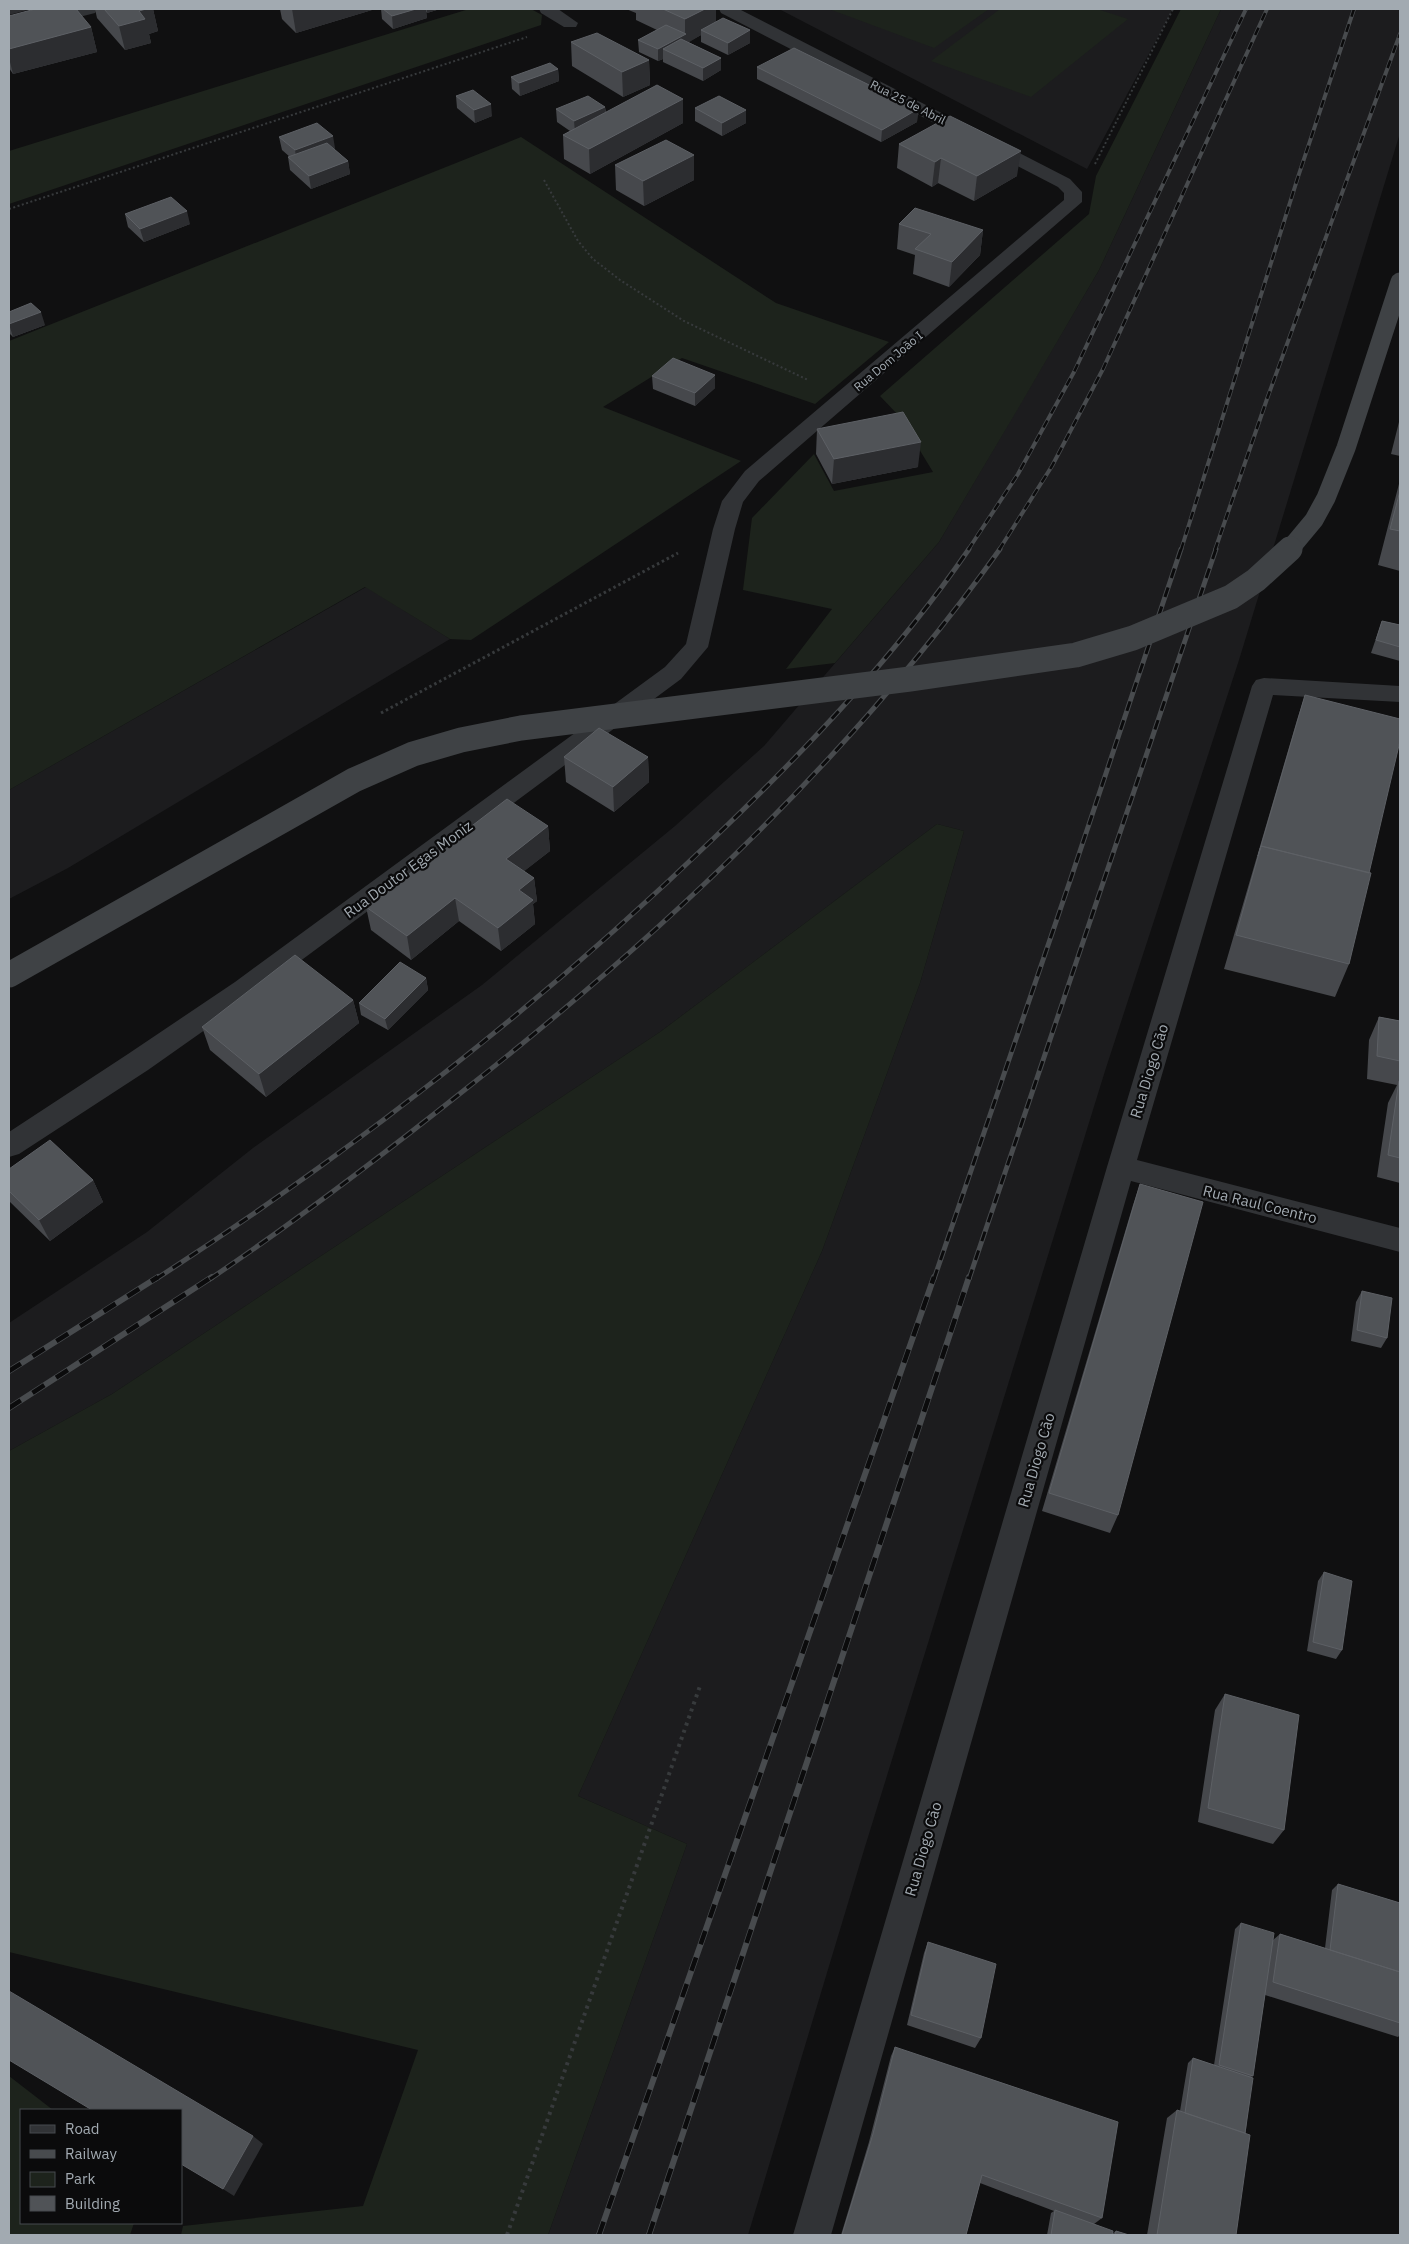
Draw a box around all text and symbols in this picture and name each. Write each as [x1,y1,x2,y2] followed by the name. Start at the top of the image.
[868,77,948,127] street label: Rua 25 de Abril
[850,328,926,394] street label: Rua Dom João I
[340,816,476,922] street label: Rua Doutor Egas Moniz
[1126,1022,1172,1120] street label: Rua Diogo Cão
[1201,1181,1319,1227] street label: Rua Raul Coentro
[1013,1411,1059,1509] street label: Rua Diogo Cão
[900,1800,946,1898] street label: Rua Diogo Cão
[20,2109,182,2224] legend
[65,2119,100,2138] text: Road
[65,2144,118,2163] text: Railway
[65,2169,95,2188] text: Park
[65,2194,120,2213] text: Building

